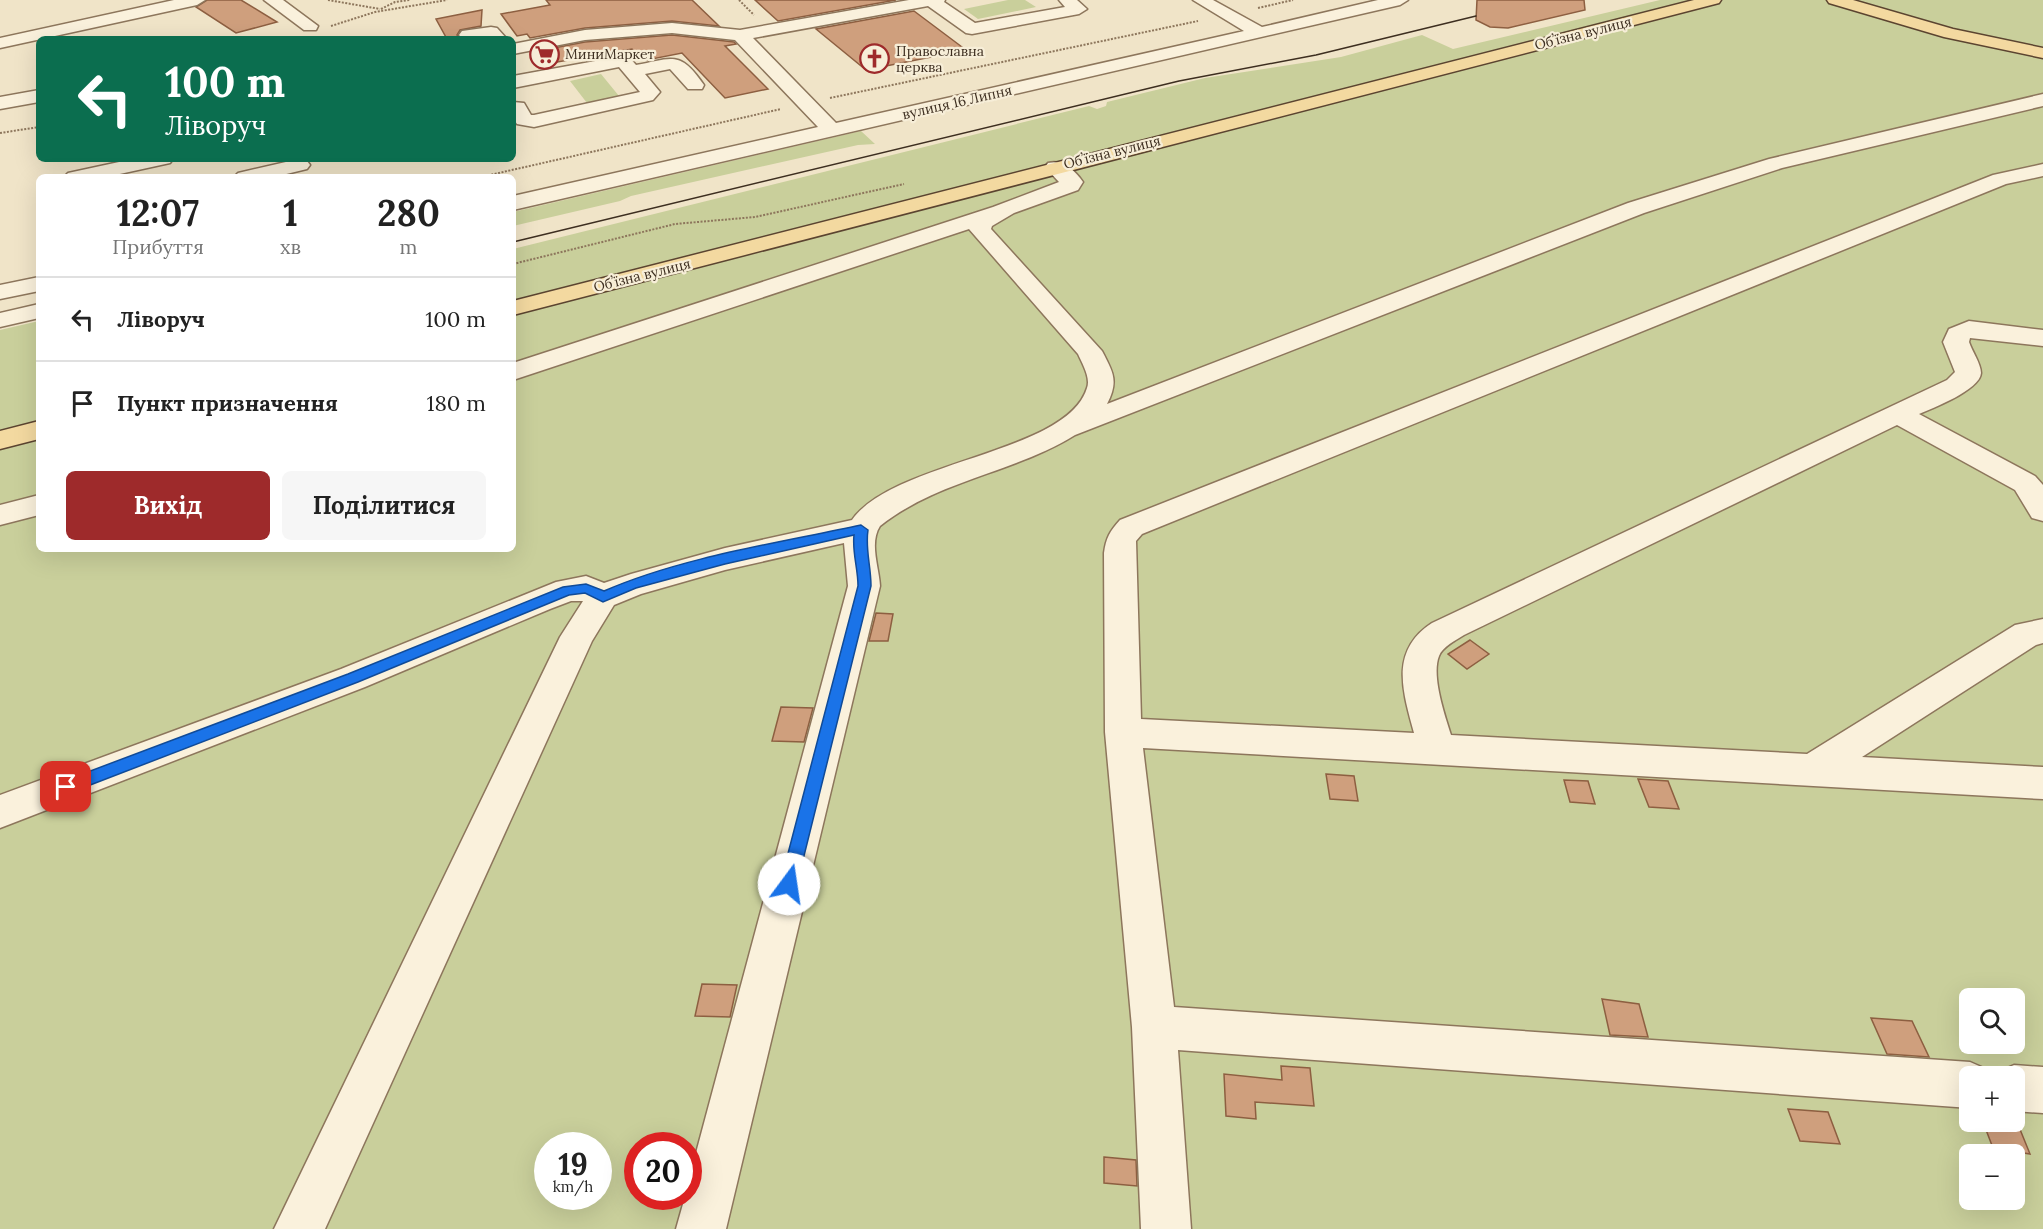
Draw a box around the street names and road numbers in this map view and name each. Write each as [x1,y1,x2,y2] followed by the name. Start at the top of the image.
[1533,12,1633,54] street label: Обʼїзна вулиця
[900,81,1014,123] street label: вулиця 16 Липня
[1062,131,1162,173] street label: Обʼїзна вулиця
[592,254,692,296] street label: Обʼїзна вулиця

